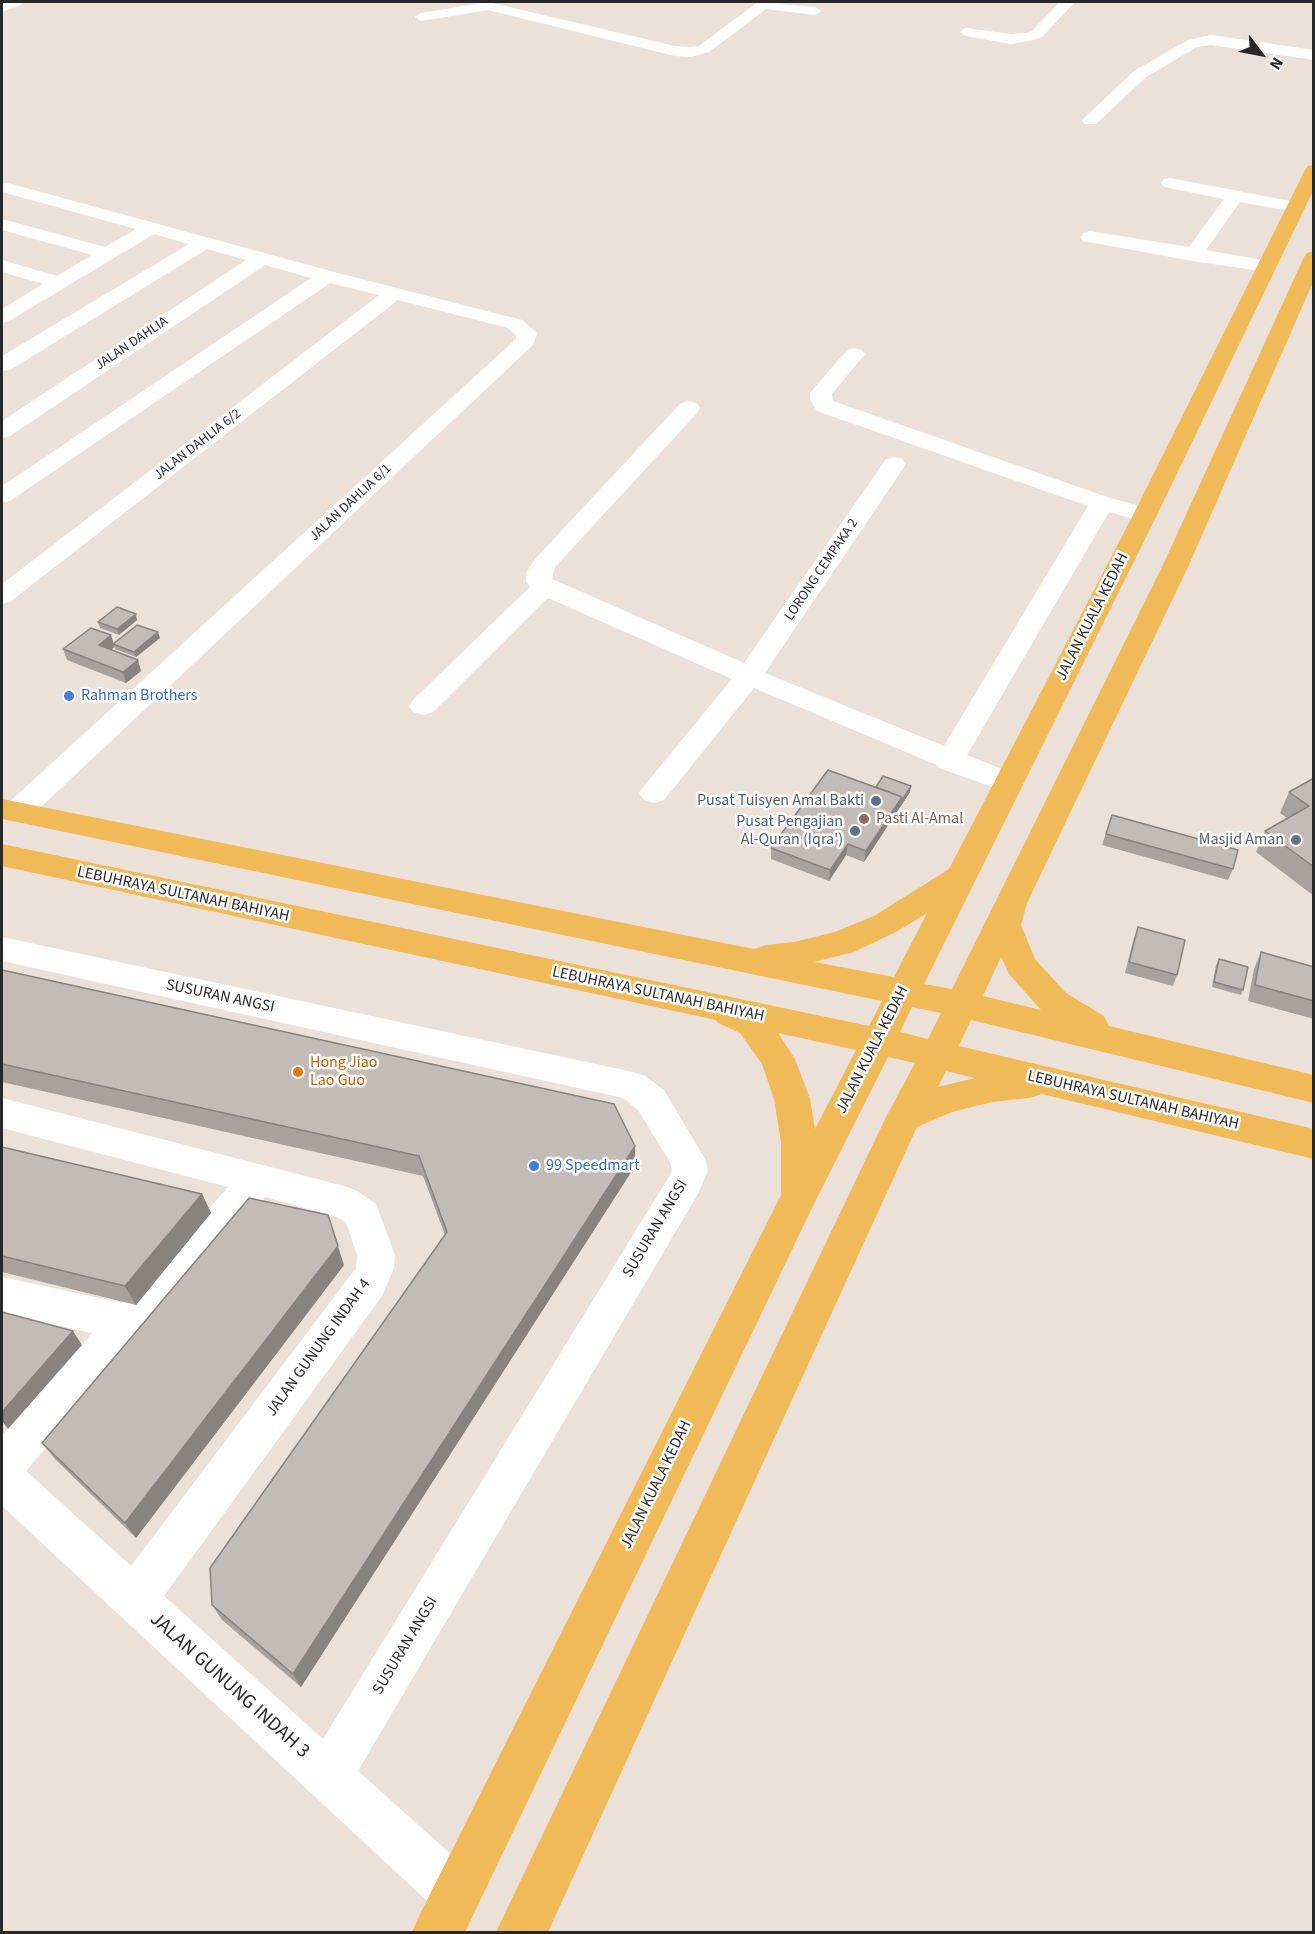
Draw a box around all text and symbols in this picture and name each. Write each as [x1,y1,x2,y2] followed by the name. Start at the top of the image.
[1231,24,1291,84] north arrow
[1264,53,1288,74] text: N
[93,314,171,374] street label: JALAN DAHLIA
[151,406,245,484] street label: JALAN DAHLIA 6/2
[307,461,395,545] street label: JALAN DAHLIA 6/1
[782,516,862,624] street label: LORONG CEMPAKA 2
[1053,550,1133,684] street label: JALAN KUALA KEDAH
[81,686,198,706] place label: Rahman Brothers
[62,689,76,703] marker: Rahman Brothers
[697,791,864,811] place label: Pusat Tuisyen Amal Bakti
[869,794,883,808] marker: Pusat Tuisyen Amal Bakti
[876,809,963,829] place label: Pasti Al-Amal
[736,812,843,850] place label: Pusat Pengajian Al-Quran (Iqra')
[857,812,871,826] marker: Pasti Al-Amal
[848,824,862,838] marker: Pusat Pengajian Al-Quran (Iqra')
[1199,830,1284,850] place label: Masjid Aman
[1289,833,1303,847] marker: Masjid Aman
[75,863,291,927] street label: LEBUHRAYA SULTANAH BAHIYAH
[550,963,766,1027] street label: LEBUHRAYA SULTANAH BAHIYAH
[164,976,276,1018] street label: SUSURAN ANGSI
[833,983,913,1117] street label: JALAN KUALA KEDAH
[310,1053,377,1091] place label: Hong Jiao Lao Guo
[291,1065,305,1079] marker: Hong Jiao Lao Guo
[1025,1067,1241,1135] street label: LEBUHRAYA SULTANAH BAHIYAH
[546,1156,640,1176] place label: 99 Speedmart
[527,1159,541,1173] marker: 99 Speedmart
[619,1177,693,1281] street label: SUSURAN ANGSI
[263,1276,375,1420] street label: JALAN GUNUNG INDAH 4
[618,1418,696,1552] street label: JALAN KUALA KEDAH
[369,1594,443,1698] street label: SUSURAN ANGSI
[144,1608,314,1764] street label: JALAN GUNUNG INDAH 3

